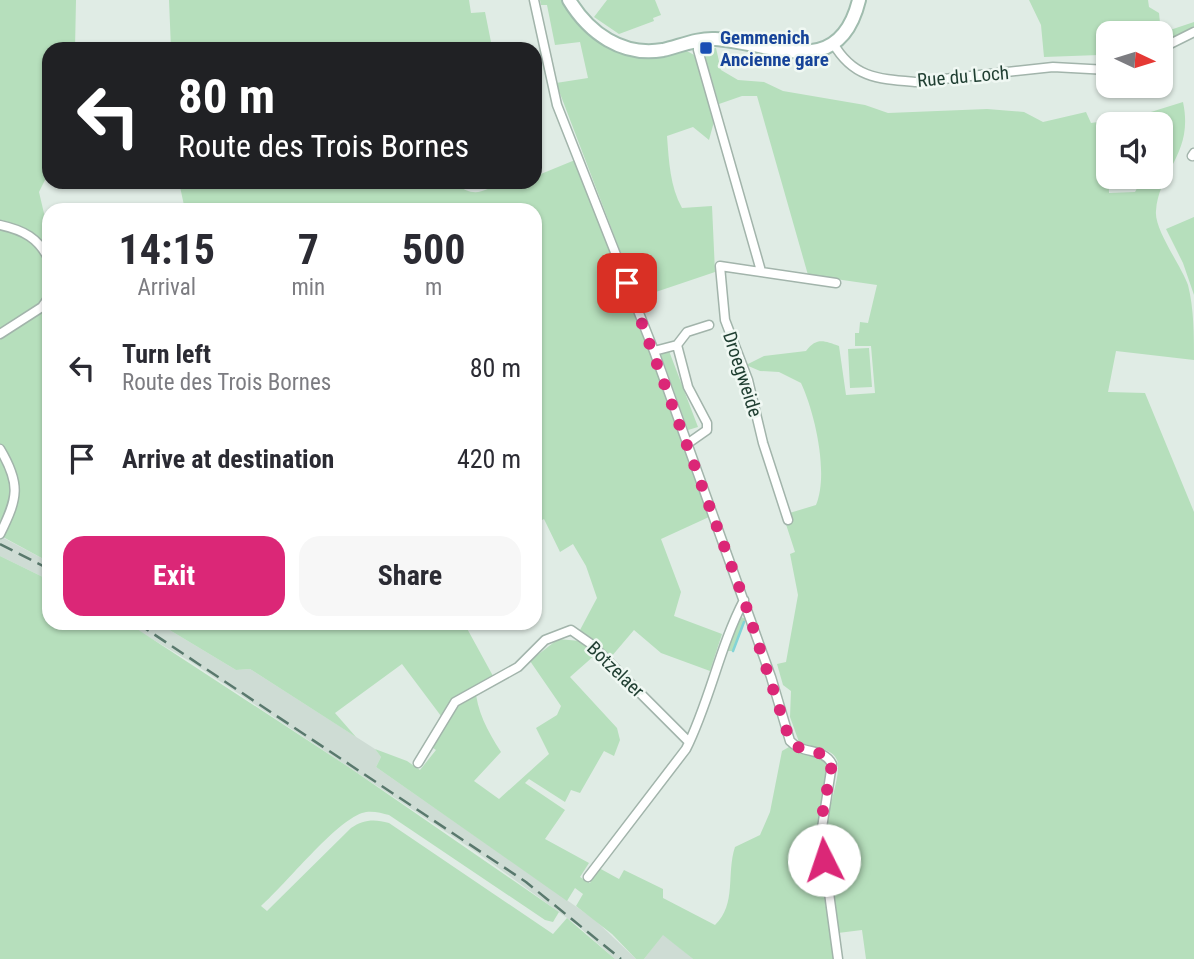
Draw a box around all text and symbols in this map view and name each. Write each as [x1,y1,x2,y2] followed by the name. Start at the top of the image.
[1096,21,1172,98] north arrow
[1096,21,1173,189] map controls
[720,26,829,71] place label: Gemmenich Ancienne gare
[698,40,714,56] marker: Gemmenich Ancienne gare
[916,61,1010,92] street label: Rue du Loch
[178,68,275,125] text: 80 m
[63,70,154,161] icon: left
[1096,112,1173,189] button: sound
[178,127,469,165] text: Route des Trois Bornes
[119,225,215,274] text: 14:15
[298,225,319,274] text: 7
[402,225,465,274] text: 500
[597,253,657,313] pin
[608,264,646,302] icon: arrive
[137,274,196,301] text: Arrival
[291,274,325,301] text: min
[425,274,442,301] text: m
[718,329,767,420] street label: Droegweide
[122,339,211,369] text: Turn left
[63,349,101,387] icon: left
[470,353,521,383] text: 80 m
[122,369,331,396] text: Route des Trois Bornes
[63,440,101,478] icon: arrive
[122,444,334,474] text: Arrive at destination
[457,444,521,474] text: 420 m
[63,536,285,616] button: Exit
[299,536,521,616] button: Share
[582,636,649,702] street label: Botzelaer
[787,823,861,897] position arrow

